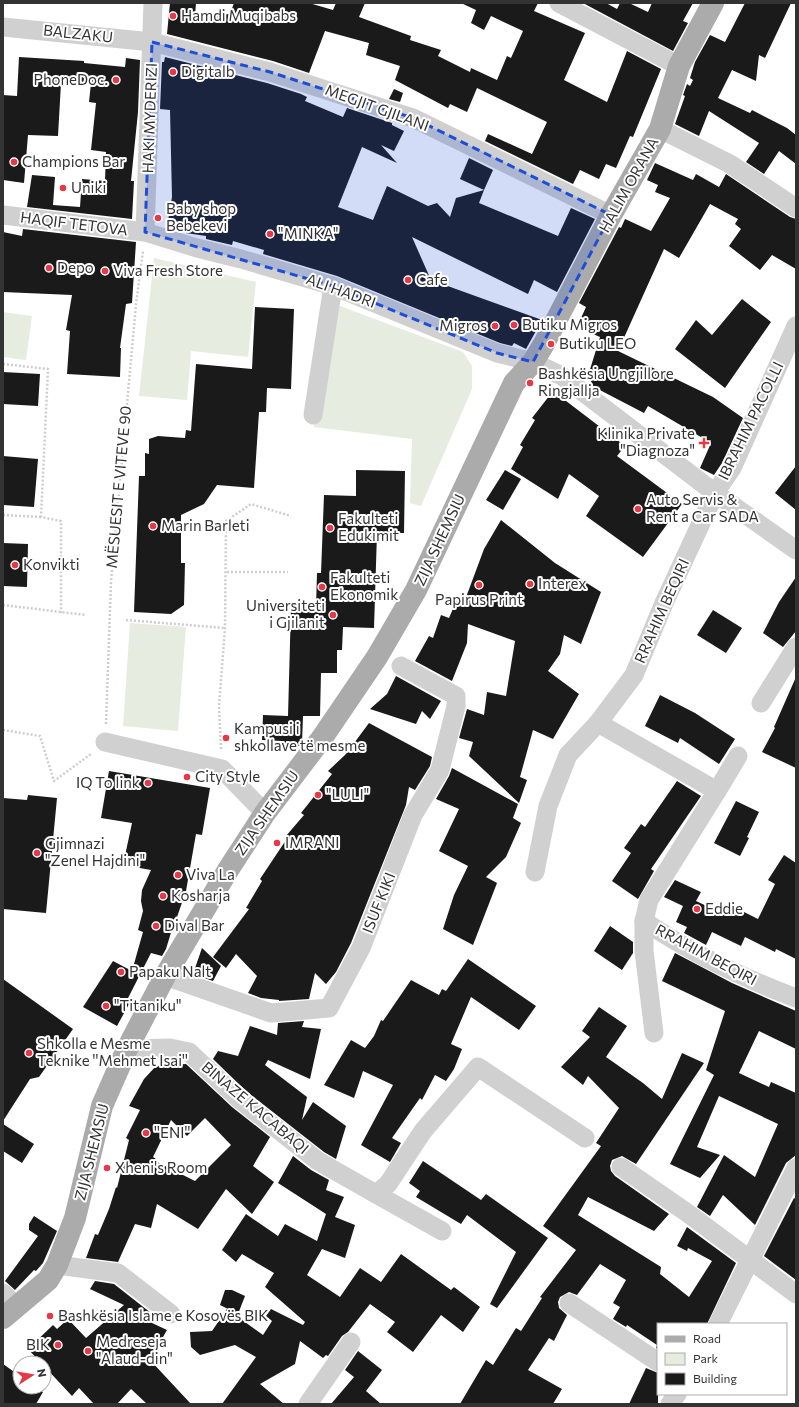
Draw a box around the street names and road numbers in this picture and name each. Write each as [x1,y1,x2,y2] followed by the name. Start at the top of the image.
[42,20,114,46] street label: BALZAKU
[138,62,160,173] street label: HAKI MYDERIZI
[323,80,432,134] street label: MEGJIT GJILANI
[595,134,662,235] street label: HALIM ORANA
[19,207,129,239] street label: HAQIF TETOVA
[304,269,379,311] street label: ALI HADRI
[714,358,787,483] street label: IBRAHIM PACOLLI
[102,405,134,569] street label: MËSUESIT E VITEVE 90
[410,491,468,588] street label: ZIJA SHEMSIU
[630,556,692,666] street label: RRAHIM BEQIRI
[230,767,302,858] street label: ZIJA SHEMSIU
[358,870,398,936] street label: ISUF KIKI
[653,920,760,988] street label: RRAHIM BEQIRI
[199,1057,313,1157] street label: BINAZE KACABAQI
[70,1101,112,1202] street label: ZIJA SHEMSIU

